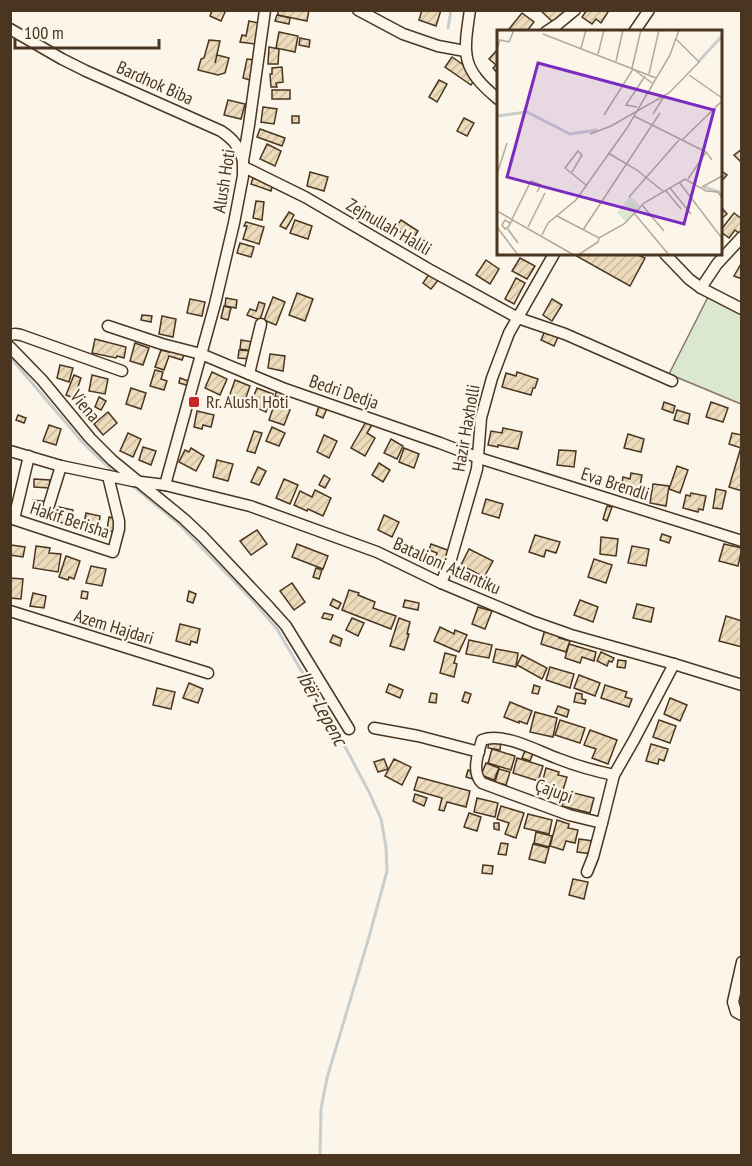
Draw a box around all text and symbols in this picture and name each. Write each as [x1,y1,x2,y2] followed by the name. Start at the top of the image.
[15,12,159,50] scale bar
[24,21,64,44] text: 100 m
[497,30,722,255] inset map
[113,55,197,110] street label: Bardhok Biba
[207,147,240,215] street label: Alush Hoti
[343,193,436,260] street label: Zejnullah Halili
[306,369,382,414] street label: Bedri Dedja
[447,382,484,473] street label: Hazir Haxholli
[65,384,105,426] street label: Viena
[206,390,289,413] place label: Rr. Alush Hoti
[187,395,201,409] marker: Rr. Alush Hoti
[578,462,652,505] street label: Eva Brendli
[28,496,113,543] street label: Hakif Berisha
[390,532,504,599] street label: Batalioni Atlantiku
[72,604,157,650] street label: Azem Hajdari
[291,666,354,752] water label: Ibër-Lepenc
[532,773,576,808] street label: Çajupi

